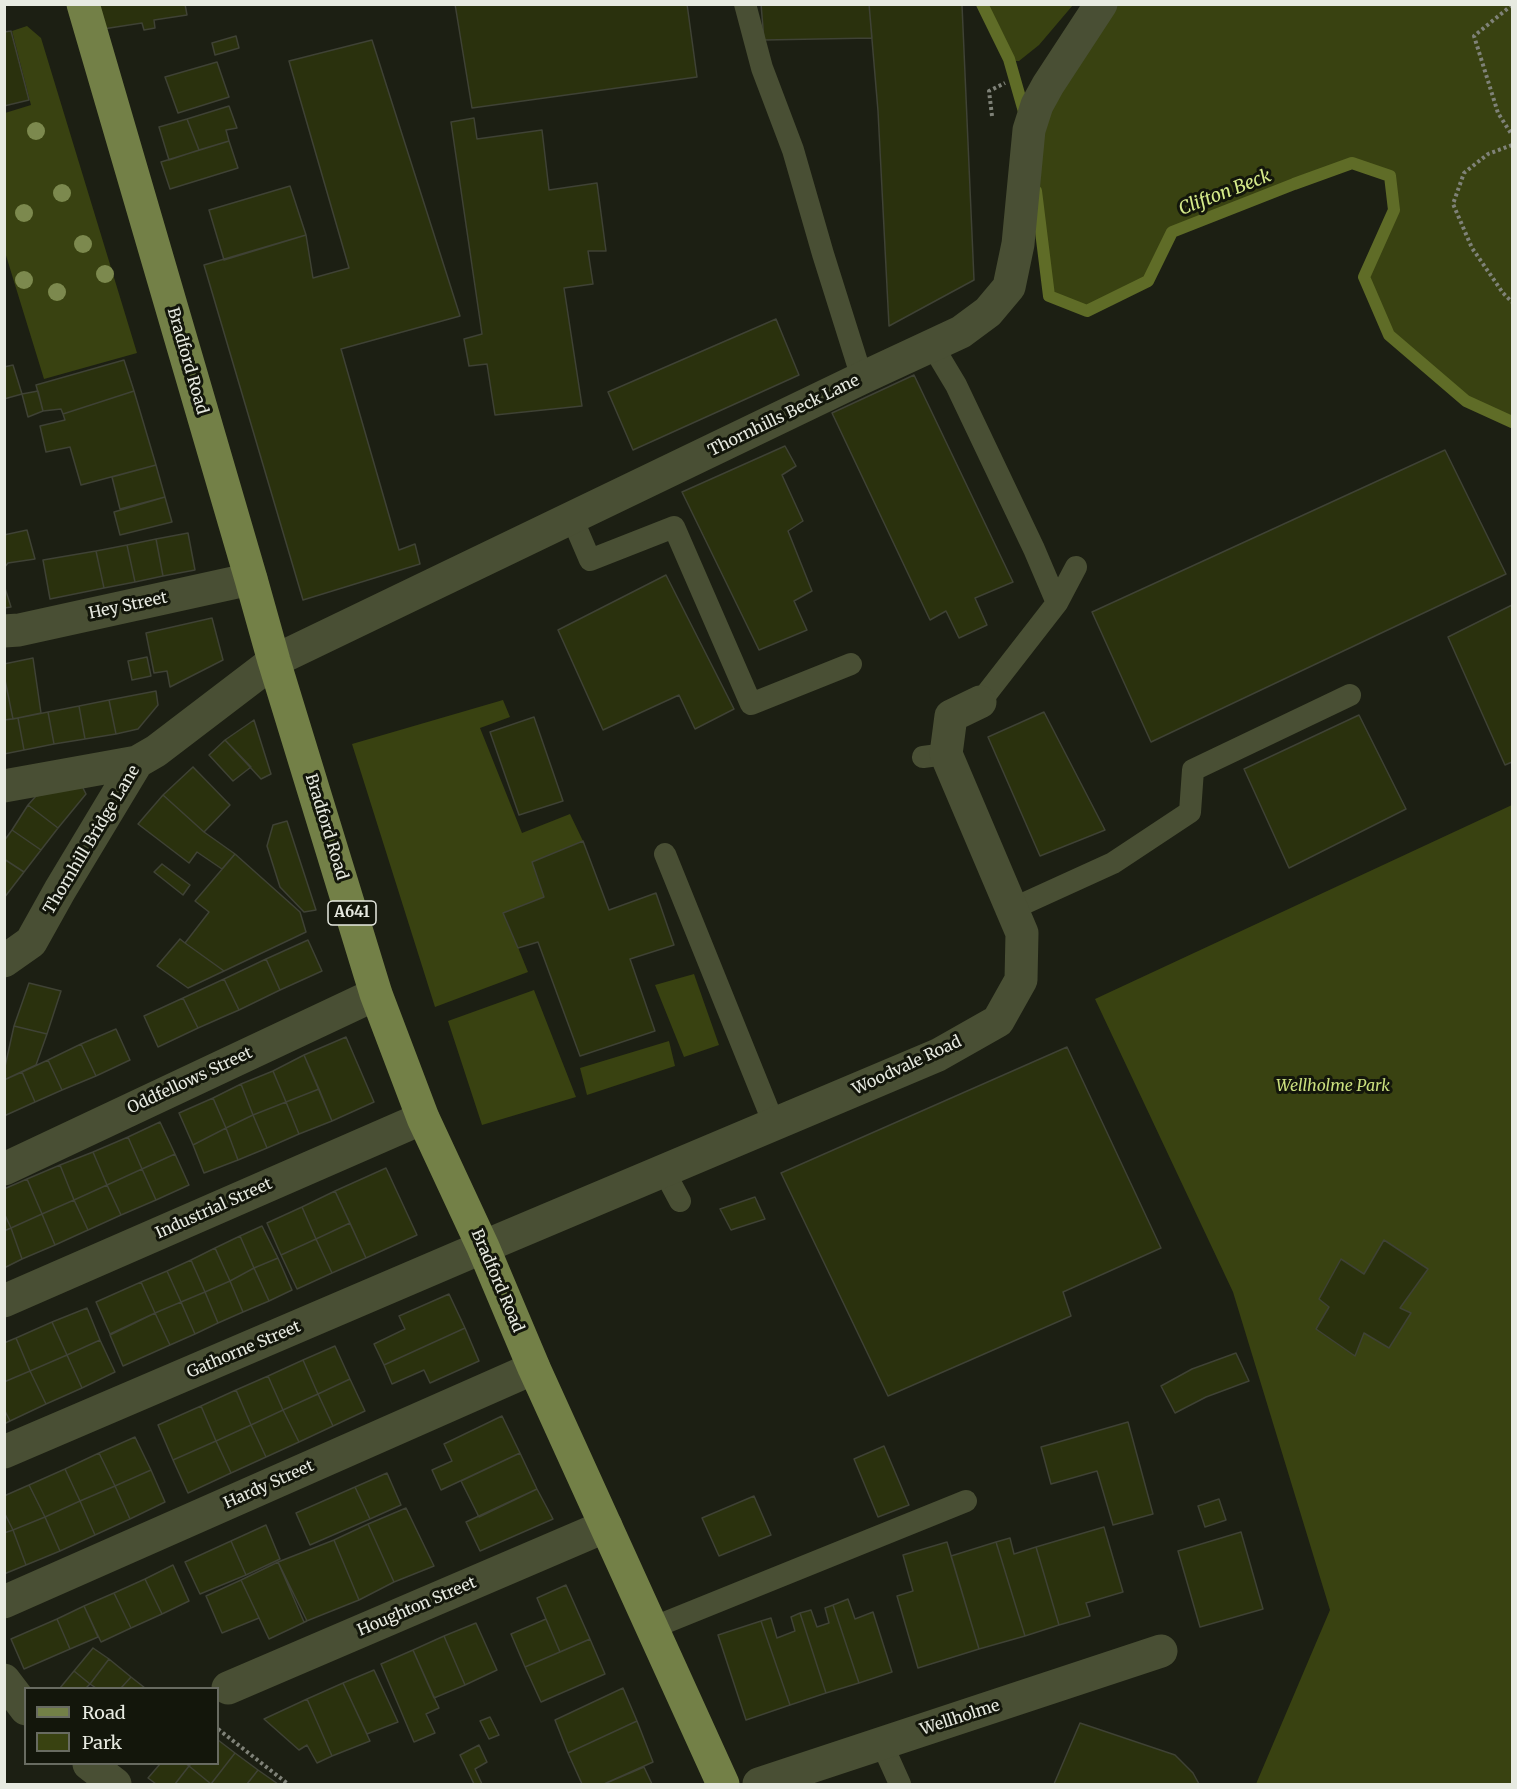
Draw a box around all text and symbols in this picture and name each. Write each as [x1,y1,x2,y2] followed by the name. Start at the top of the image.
[1176,166,1274,220] water label: Clifton Beck
[163,305,211,417] street label: Bradford Road
[705,371,863,461] street label: Thornhills Beck Lane
[87,588,169,624] street label: Hey Street
[40,762,144,918] street label: Thornhill Bridge Lane
[301,772,351,882] street label: Bradford Road
[328,901,376,925] road number: A641
[849,1032,965,1100] street label: Woodvale Road
[124,1044,256,1118] street label: Oddfellows Street
[1276,1076,1390,1096] park label: Wellholme Park
[153,1175,275,1243] street label: Industrial Street
[467,1227,527,1335] street label: Bradford Road
[184,1317,304,1383] street label: Gathorne Street
[221,1457,317,1513] street label: Hardy Street
[355,1573,479,1641] street label: Houghton Street
[24,1687,219,1765] legend
[918,1696,1002,1740] street label: Wellholme
[82,1701,126,1724] text: Road
[82,1731,122,1754] text: Park

